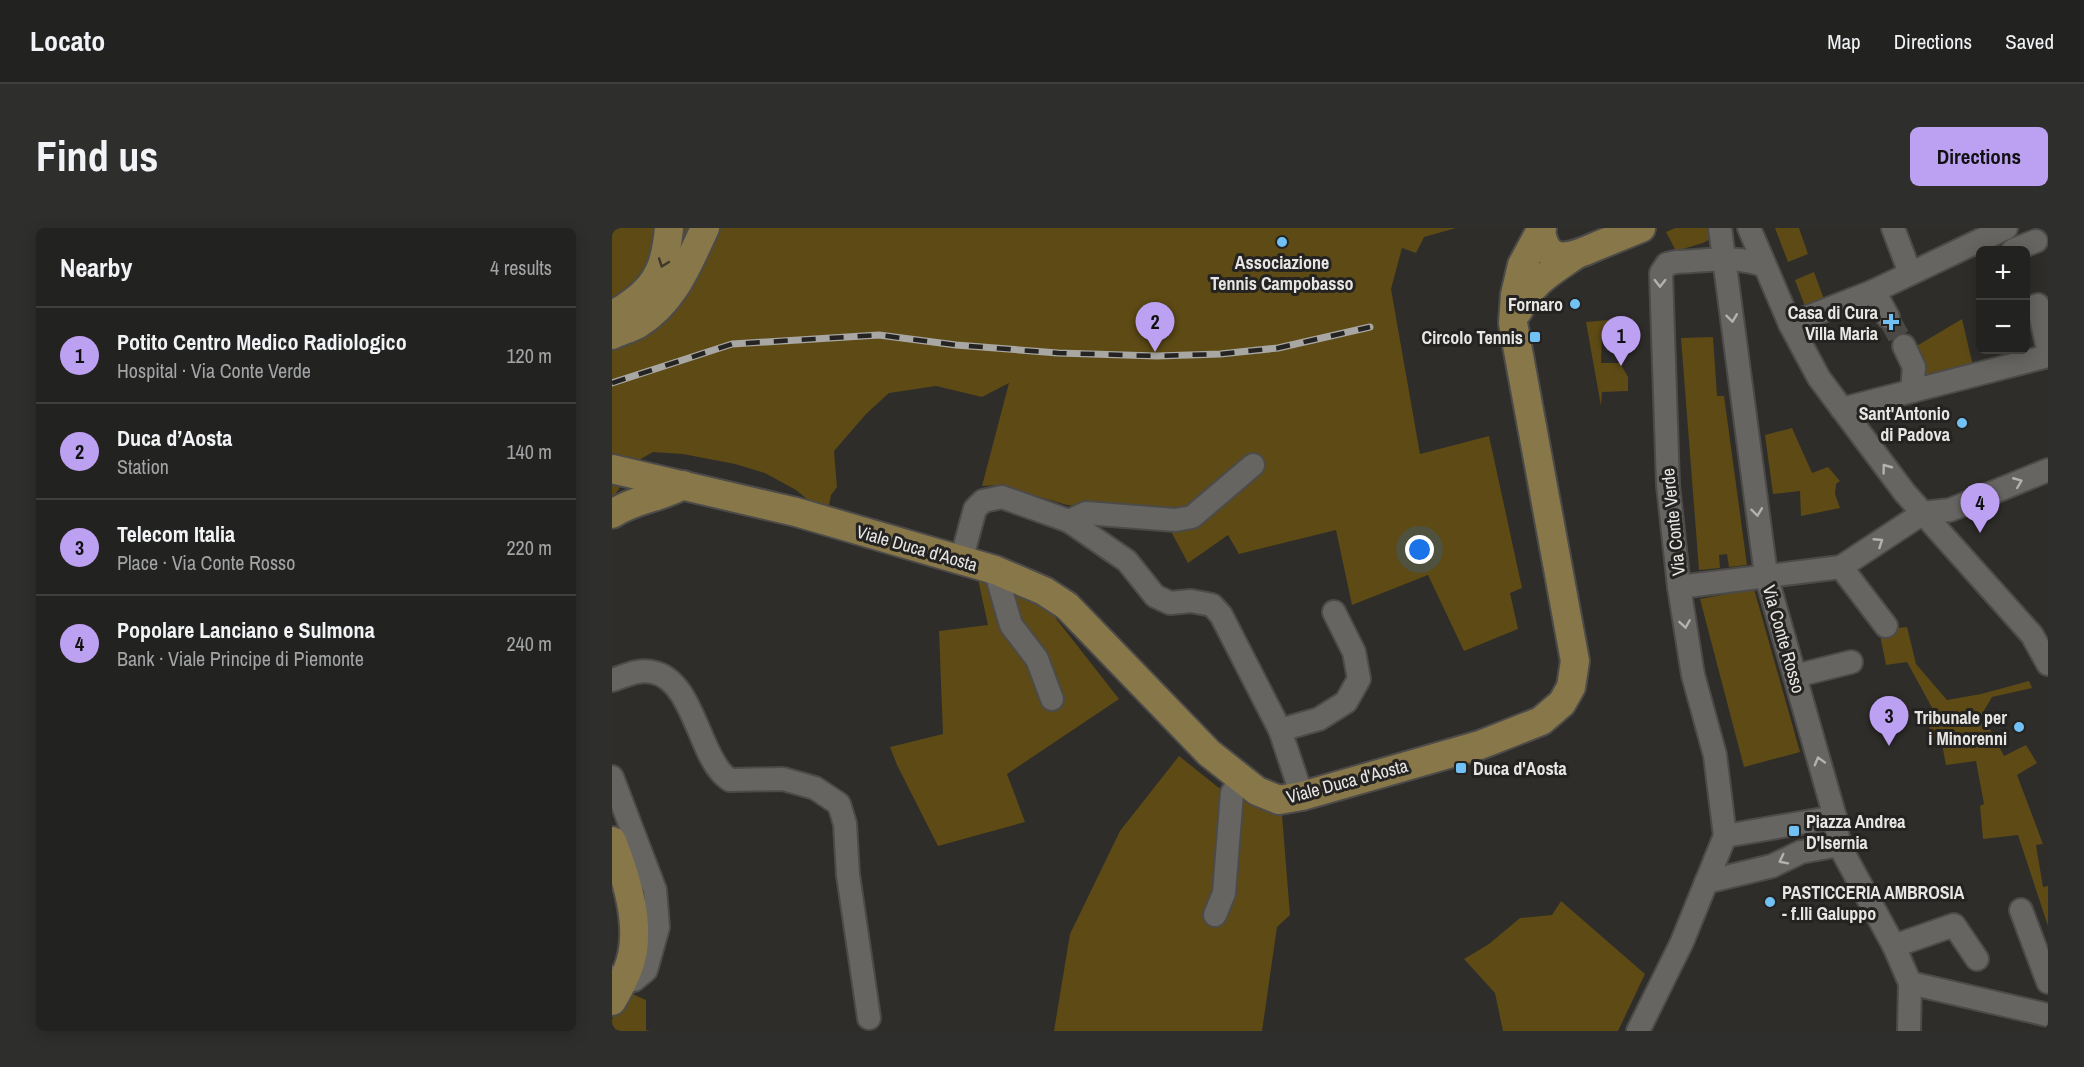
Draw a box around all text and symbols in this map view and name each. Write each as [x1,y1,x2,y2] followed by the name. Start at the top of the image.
[30,22,105,60] text: Locato
[1827,27,1861,56] text: Map
[1894,27,1972,56] text: Directions
[2005,27,2054,56] text: Saved
[1910,127,2048,186] button: Directions
[36,128,158,184] text: Find us
[1275,235,1289,249] marker: Associazione Tennis Campobasso
[1976,246,2030,354] map controls
[1976,246,2030,300] button: +
[60,250,132,285] text: Nearby
[1210,250,1354,296] place label: Associazione Tennis Campobasso
[490,254,552,281] text: 4 results
[657,257,670,268] one-way arrow
[1654,279,1667,288] one-way arrow
[1508,292,1563,317] place label: Fornaro
[1568,297,1582,311] marker: Fornaro
[1788,300,1879,346] place label: Casa di Cura Villa Maria
[1976,300,2030,354] button: −
[1136,302,1174,352] pin: 2
[1882,313,1900,331] marker: Casa di Cura Villa Maria
[1726,314,1738,323] one-way arrow
[1602,316,1640,366] pin: 1
[1422,325,1523,350] place label: Circolo Tennis
[117,327,407,357] text: Potito Centro Medico Radiologico
[1528,330,1542,344] marker: Circolo Tennis
[75,342,84,369] text: 1
[506,342,552,369] text: 120 m
[117,357,311,384] text: Hospital · Via Conte Verde
[1859,401,1951,447] place label: Sant'Antonio di Padova
[1955,416,1969,430] marker: Sant'Antonio di Padova
[117,423,232,453] text: Duca d’Aosta
[75,438,84,465] text: 2
[506,438,552,465] text: 140 m
[117,453,169,480] text: Station
[1882,463,1893,474] one-way arrow
[1655,467,1691,577] street label: Via Conte Verde
[2012,477,2023,489] one-way arrow
[1960,484,2000,533] pin: 4
[1751,507,1763,516] one-way arrow
[117,519,235,549] text: Telecom Italia
[854,519,980,577] street label: Viale Duca d'Aosta
[75,534,84,561] text: 3
[506,534,552,561] text: 220 m
[1405,535,1434,564] your location
[1872,538,1883,549] one-way arrow
[117,549,295,576] text: Place · Via Conte Rosso
[1757,582,1811,696] street label: Via Conte Rosso
[117,615,375,645] text: Popolare Lanciano e Sulmona
[1678,619,1690,629] one-way arrow
[75,630,84,657] text: 4
[506,630,552,657] text: 240 m
[117,645,364,672] text: Bank · Viale Principe di Piemonte
[1870,696,1908,746] pin: 3
[1914,705,2007,751] place label: Tribunale per i Minorenni
[2012,720,2026,734] marker: Tribunale per i Minorenni
[1283,753,1411,809] street label: Viale Duca d'Aosta
[1473,756,1568,781] place label: Duca d'Aosta
[1813,756,1826,766] one-way arrow
[1454,761,1468,775] marker: Duca d'Aosta
[1806,809,1906,855] place label: Piazza Andrea D'Isernia
[1787,824,1801,838] marker: Piazza Andrea D'Isernia
[1779,853,1790,865] one-way arrow
[1782,880,1965,926] place label: PASTICCERIA AMBROSIA - f.lli Galuppo
[1763,895,1777,909] marker: PASTICCERIA AMBROSIA - f.lli Galuppo

